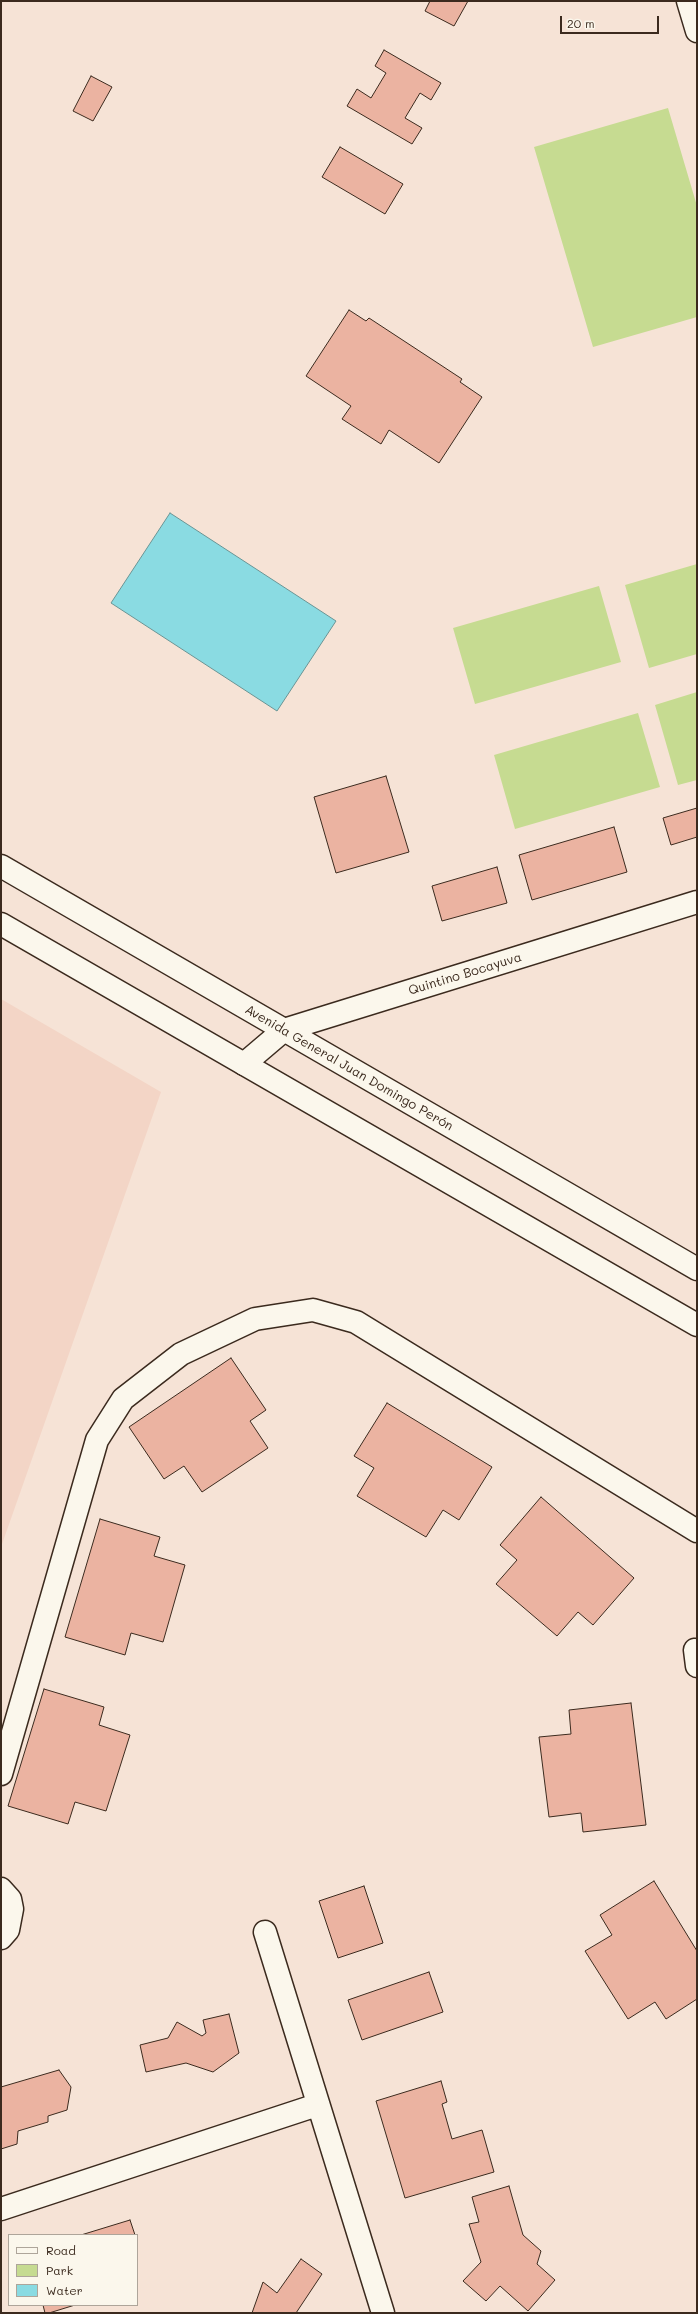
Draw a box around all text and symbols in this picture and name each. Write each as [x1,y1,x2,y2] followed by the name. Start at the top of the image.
[562,8,661,34] scale bar
[567,15,595,31] text: 20 m
[406,949,524,999] street label: Quintino Bocayuva
[242,1002,456,1134] street label: Avenida General Juan Domingo Perón
[8,2234,138,2306] legend
[46,2242,76,2258] text: Road
[46,2262,73,2278] text: Park
[46,2282,83,2298] text: Water

